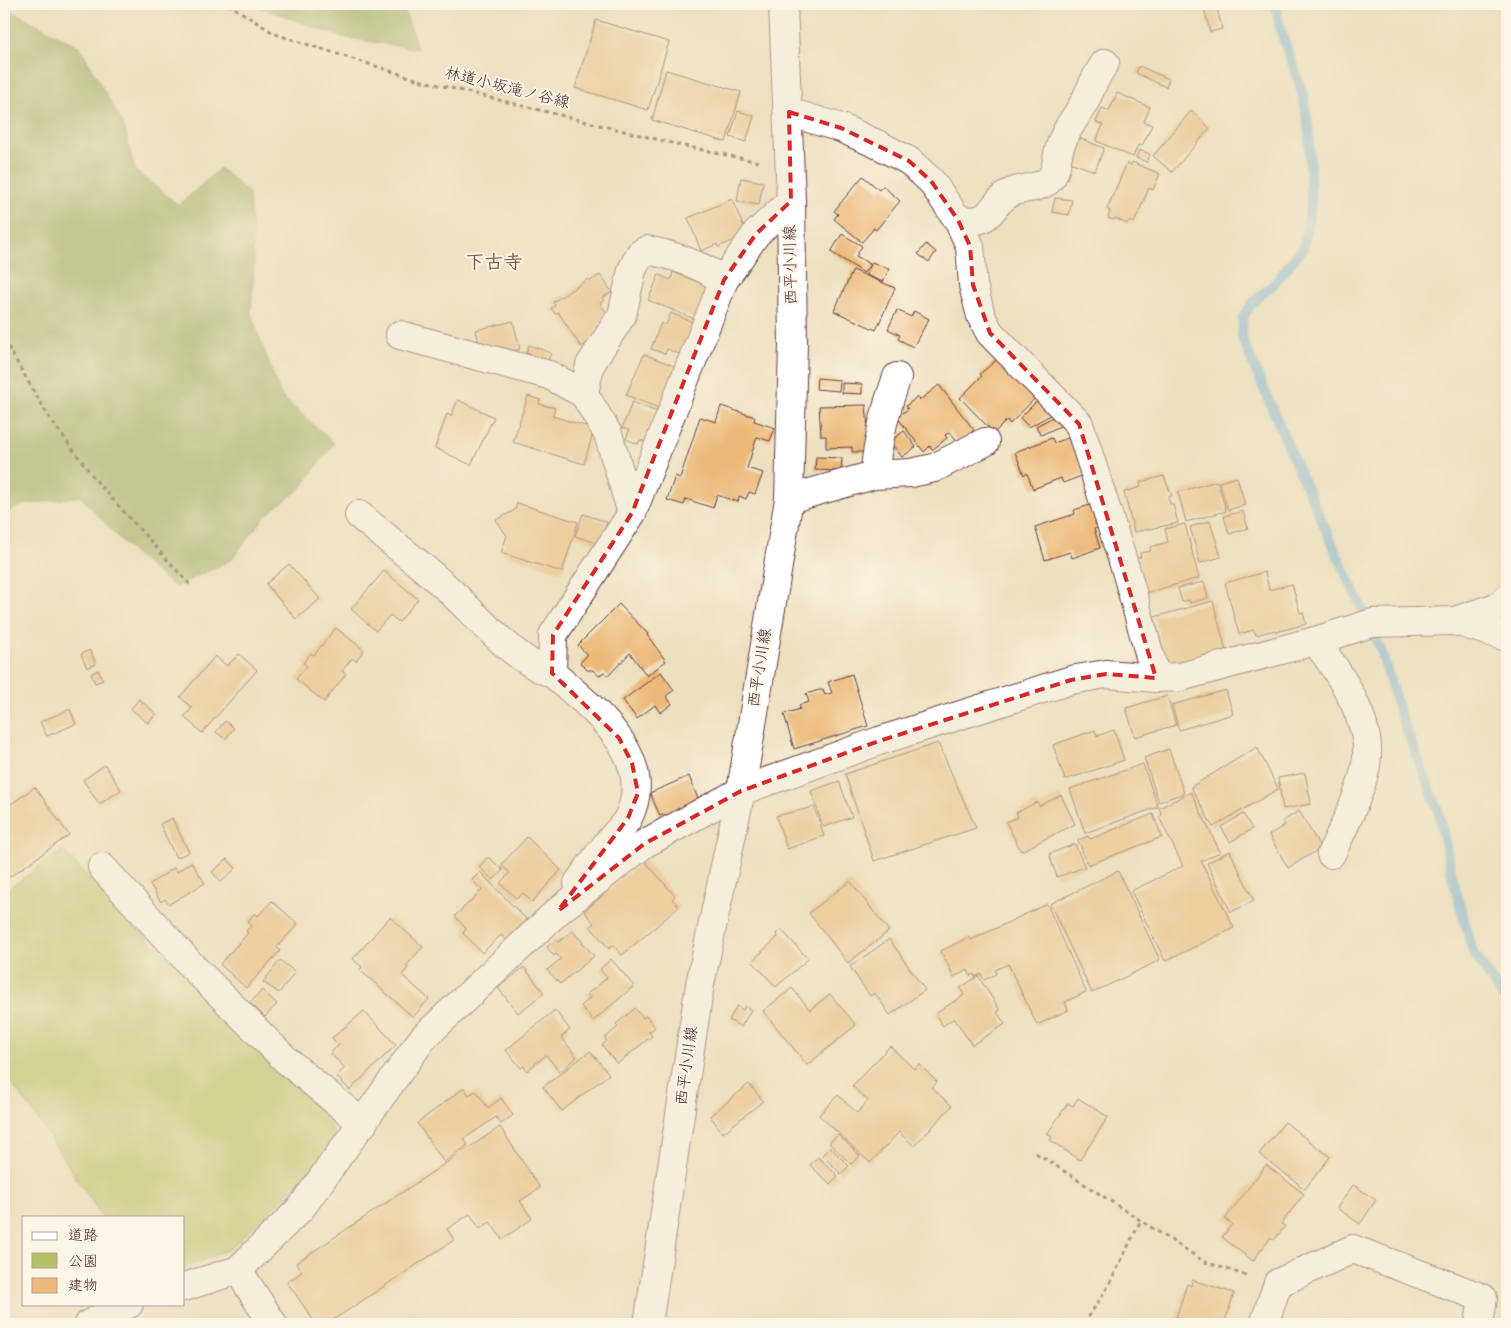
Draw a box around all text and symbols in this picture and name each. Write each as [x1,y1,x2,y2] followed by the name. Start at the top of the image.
[442,62,572,116] street label: 林道小坂滝ノ谷線
[780,225,804,305] street label: 西平小川線
[465,251,523,278] district label: 下古寺
[743,627,779,709] street label: 西平小川線
[671,1025,705,1107] street label: 西平小川線
[22,1216,185,1306] legend
[68,1226,98,1248] text: 道路
[68,1252,98,1274] text: 公園
[68,1276,98,1298] text: 建物

